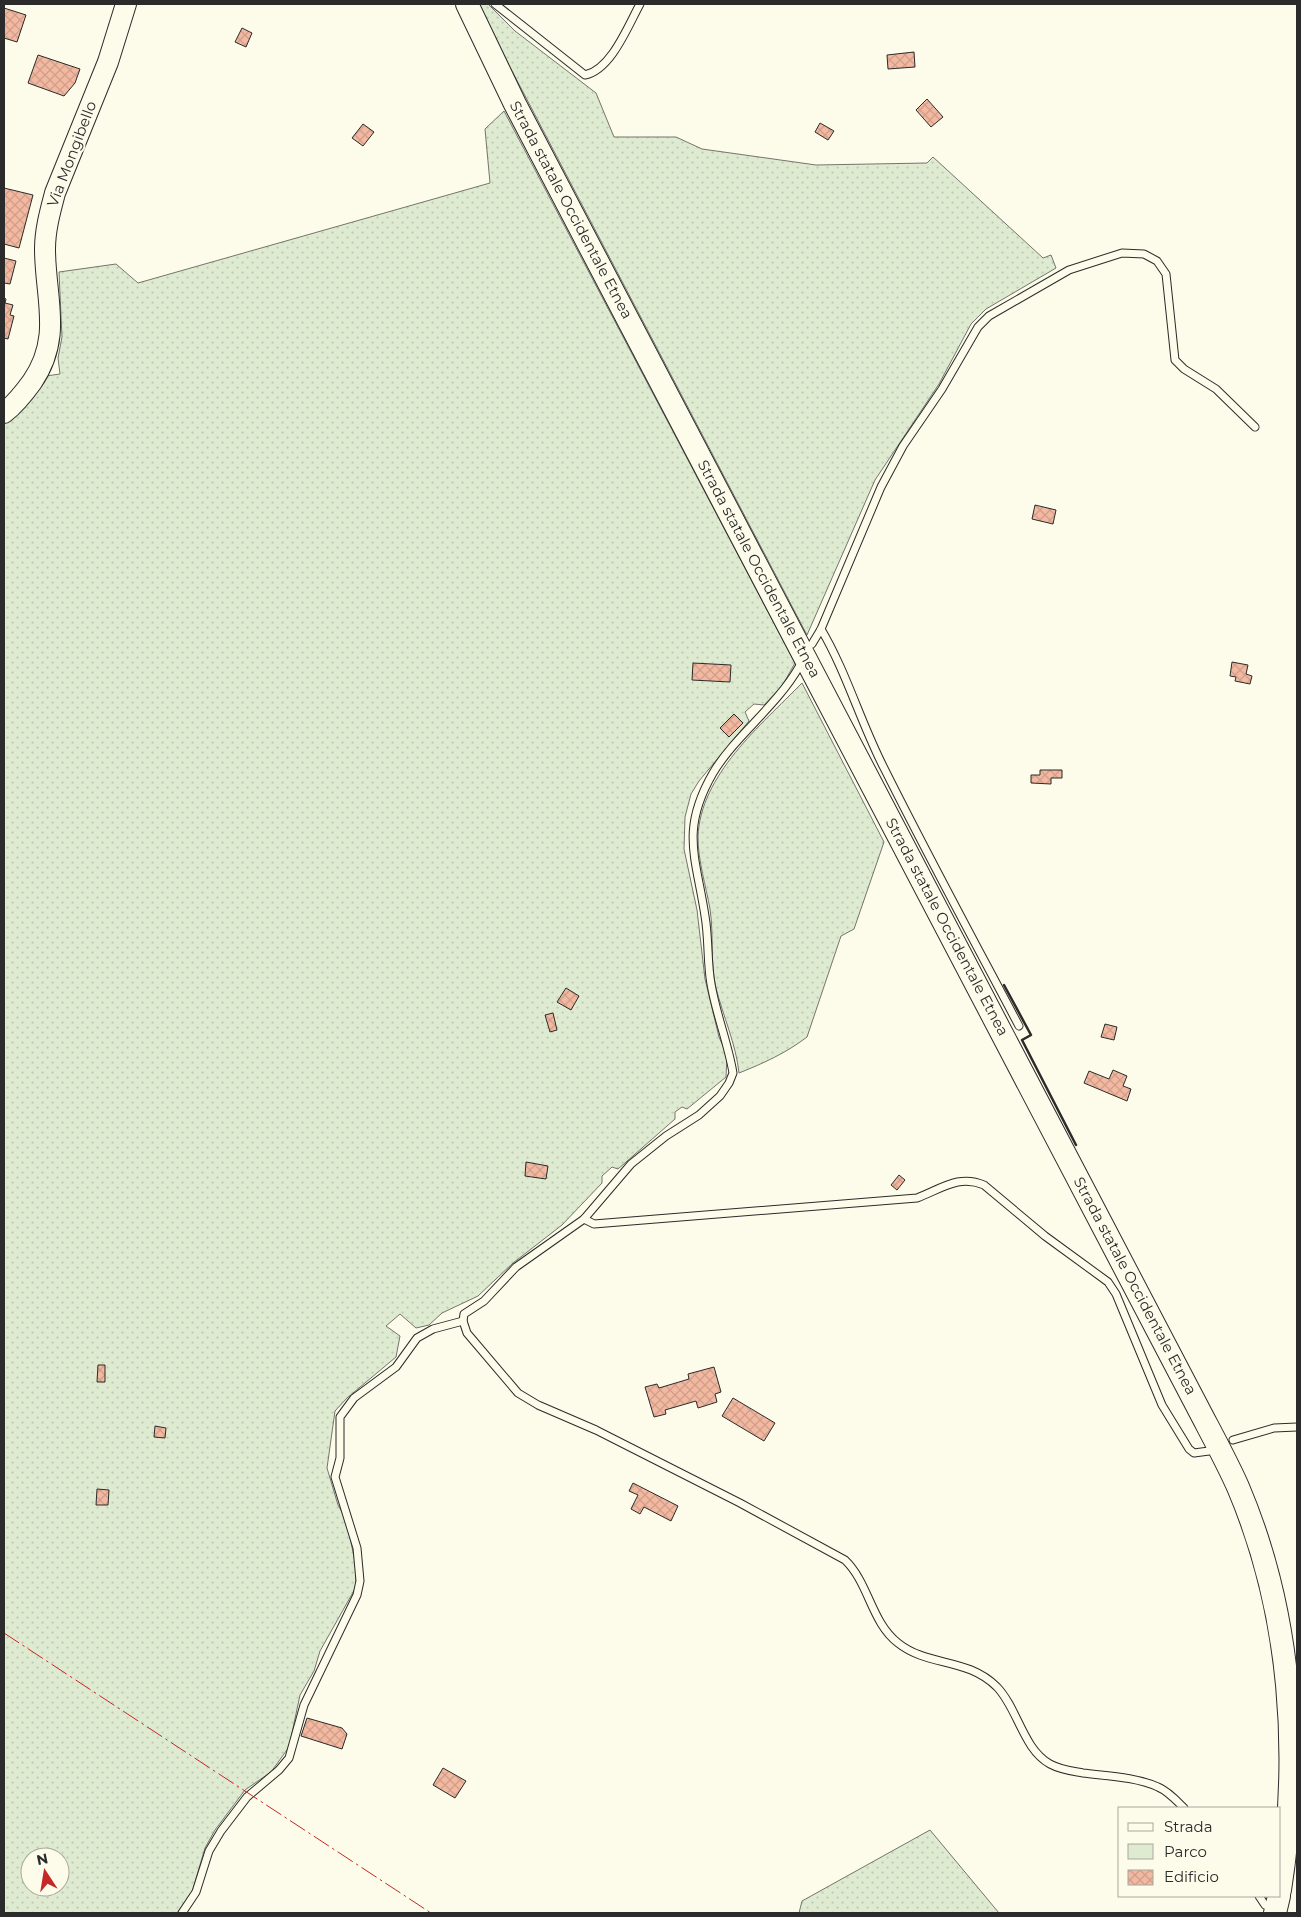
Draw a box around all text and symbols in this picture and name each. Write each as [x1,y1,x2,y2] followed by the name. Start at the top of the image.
[43,98,100,209] street label: Via Mongibello
[506,98,637,322] street label: Strada statale Occidentale Etnea
[694,457,825,681] street label: Strada statale Occidentale Etnea
[882,815,1013,1039] street label: Strada statale Occidentale Etnea
[1070,1174,1201,1398] street label: Strada statale Occidentale Etnea
[1118,1807,1281,1897] legend
[1164,1817,1213,1836] text: Strada
[1164,1842,1207,1861] text: Parco
[20,1847,70,1897] north arrow
[35,1849,50,1869] text: N
[1164,1867,1219,1886] text: Edificio

